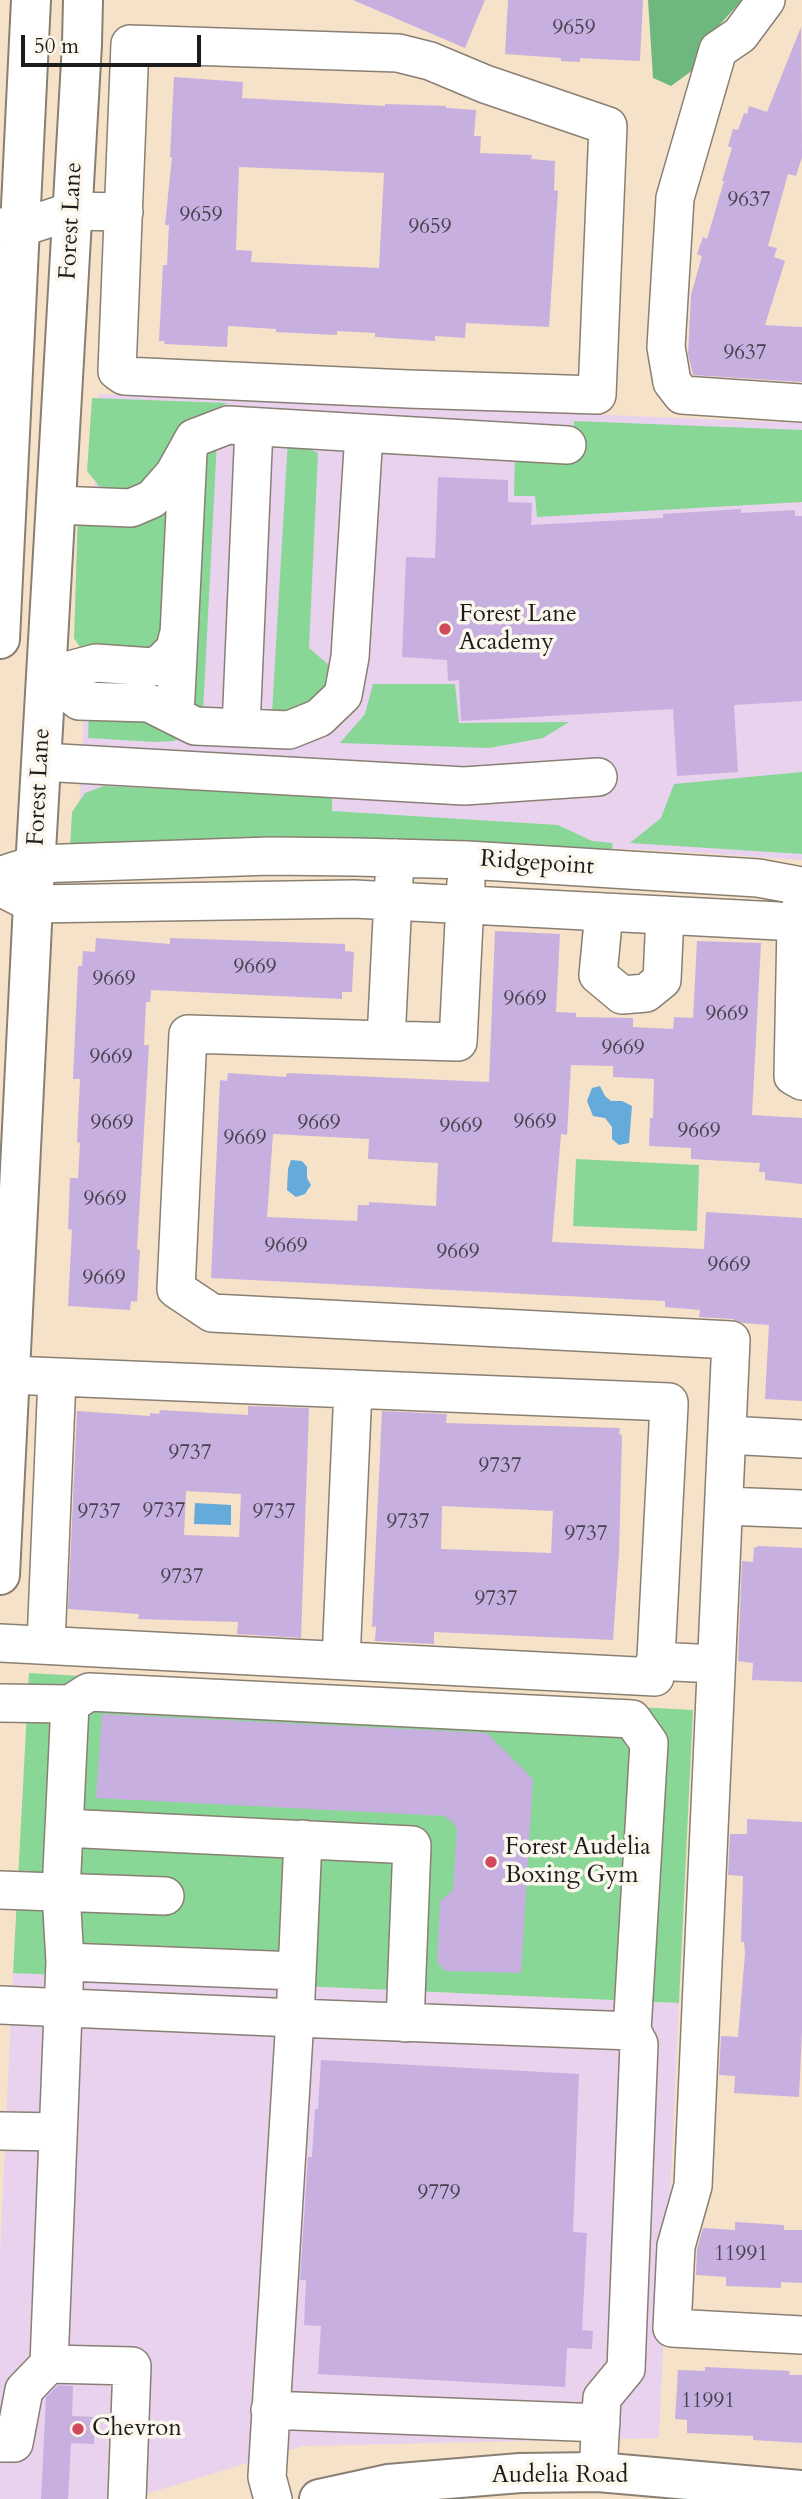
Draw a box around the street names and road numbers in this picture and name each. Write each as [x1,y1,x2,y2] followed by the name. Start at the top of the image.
[55,161,89,281] street label: Forest Lane
[23,727,57,847] street label: Forest Lane
[479,846,595,882] street label: Ridgepoint
[492,2462,628,2490] street label: Audelia Road

